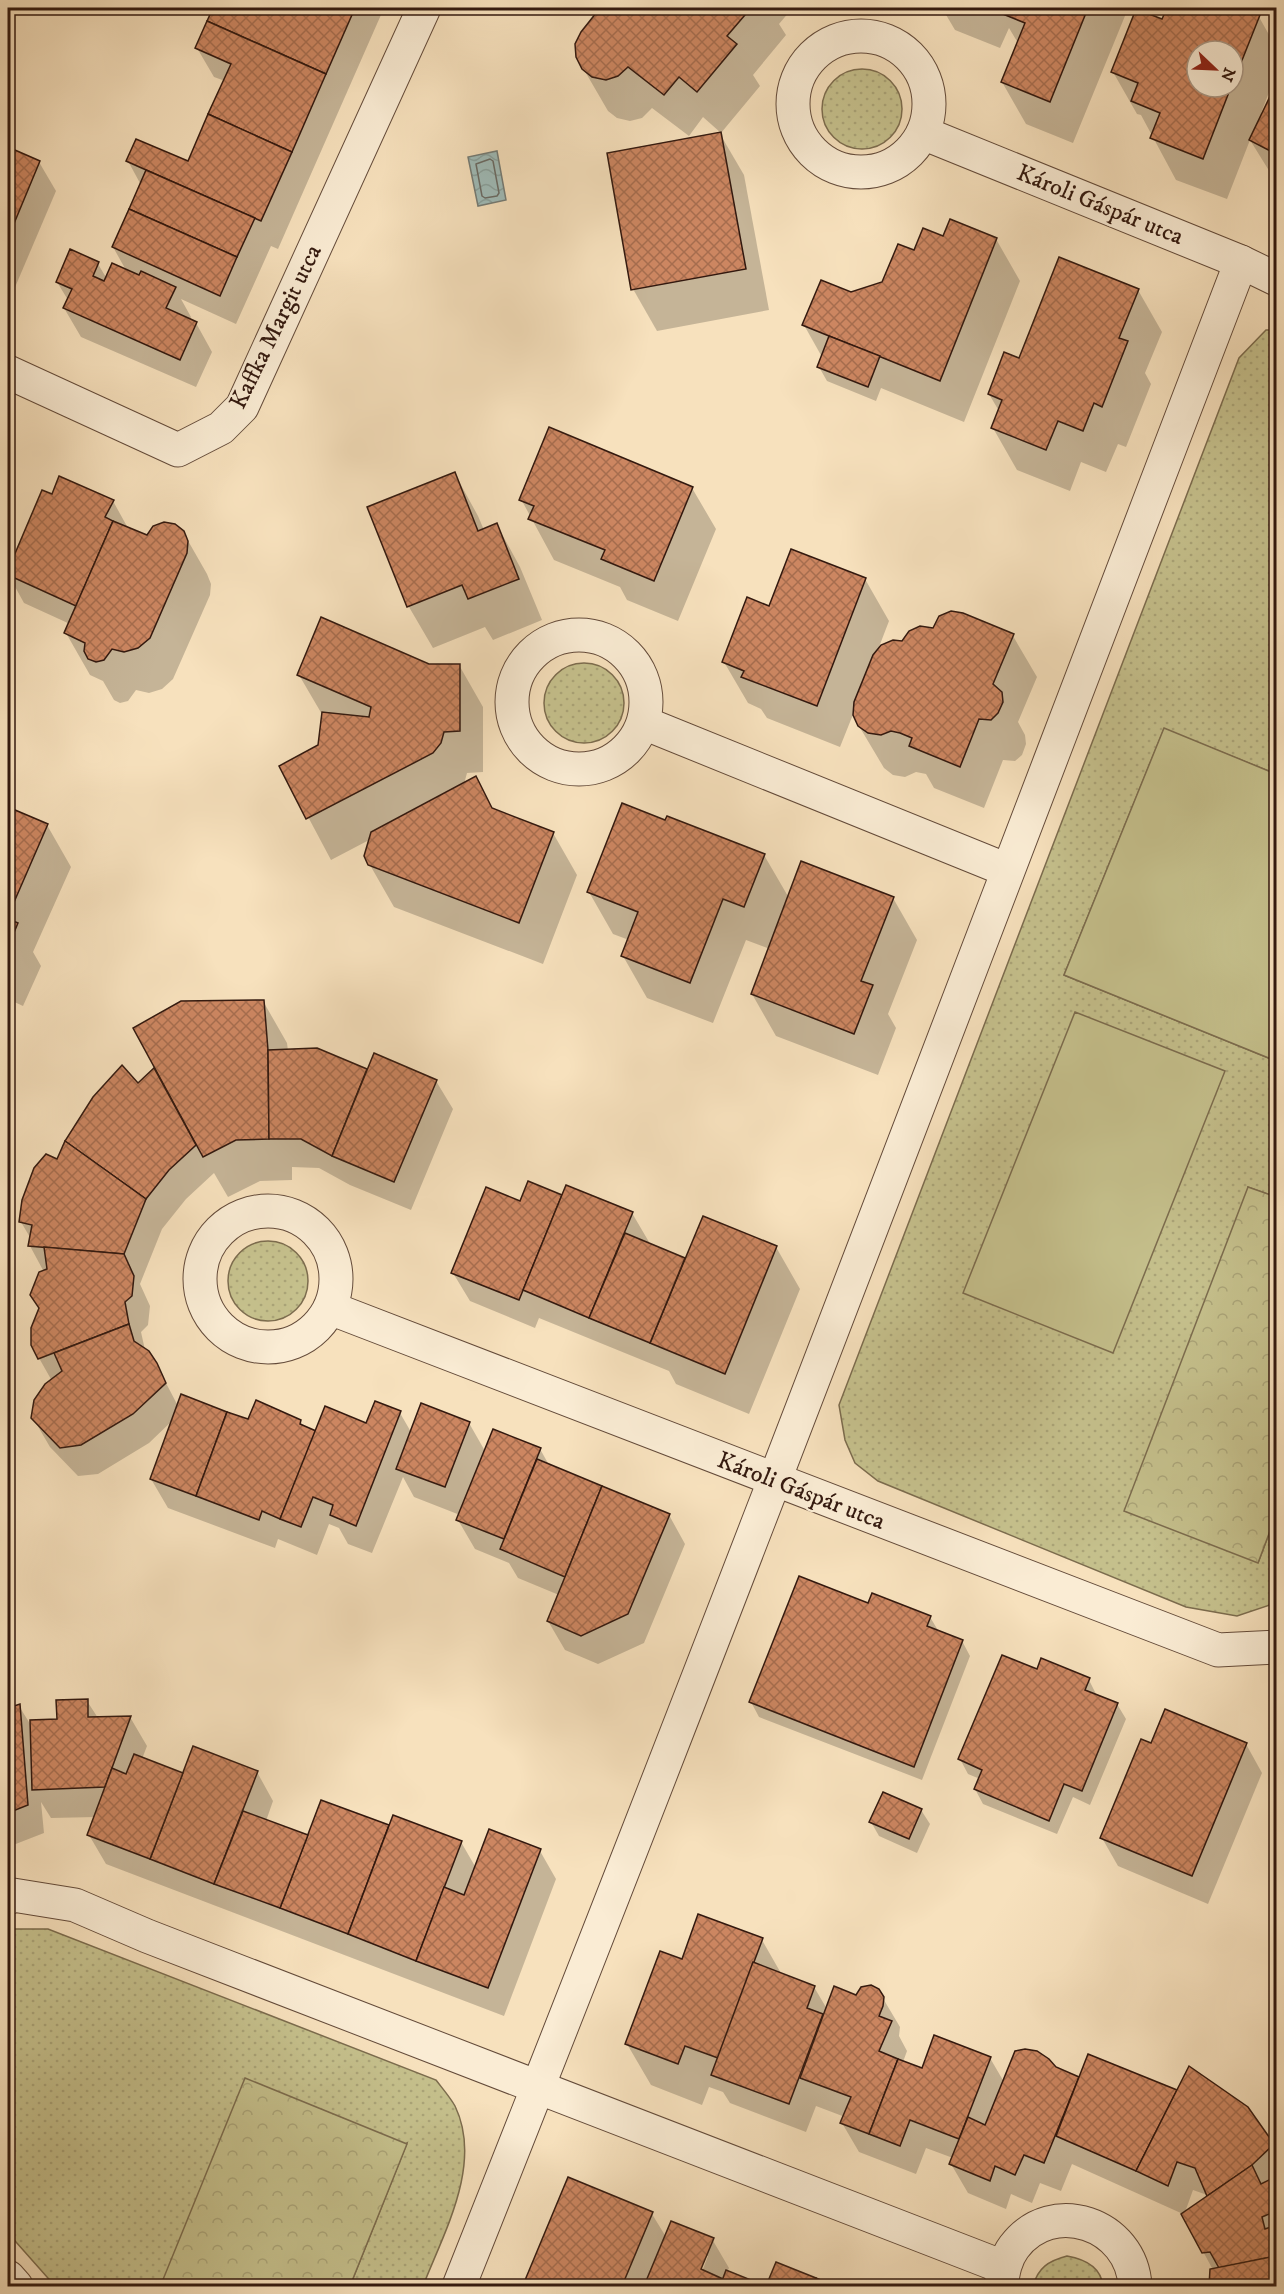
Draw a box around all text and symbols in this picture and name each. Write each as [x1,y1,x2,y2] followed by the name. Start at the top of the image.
[1185,39,1245,99] north arrow
[1216,65,1240,84] text: N
[1012,158,1189,252] street label: Károli Gáspár utca
[223,239,329,414] street label: Kaffka Margit utca
[713,1445,890,1537] street label: Károli Gáspár utca

